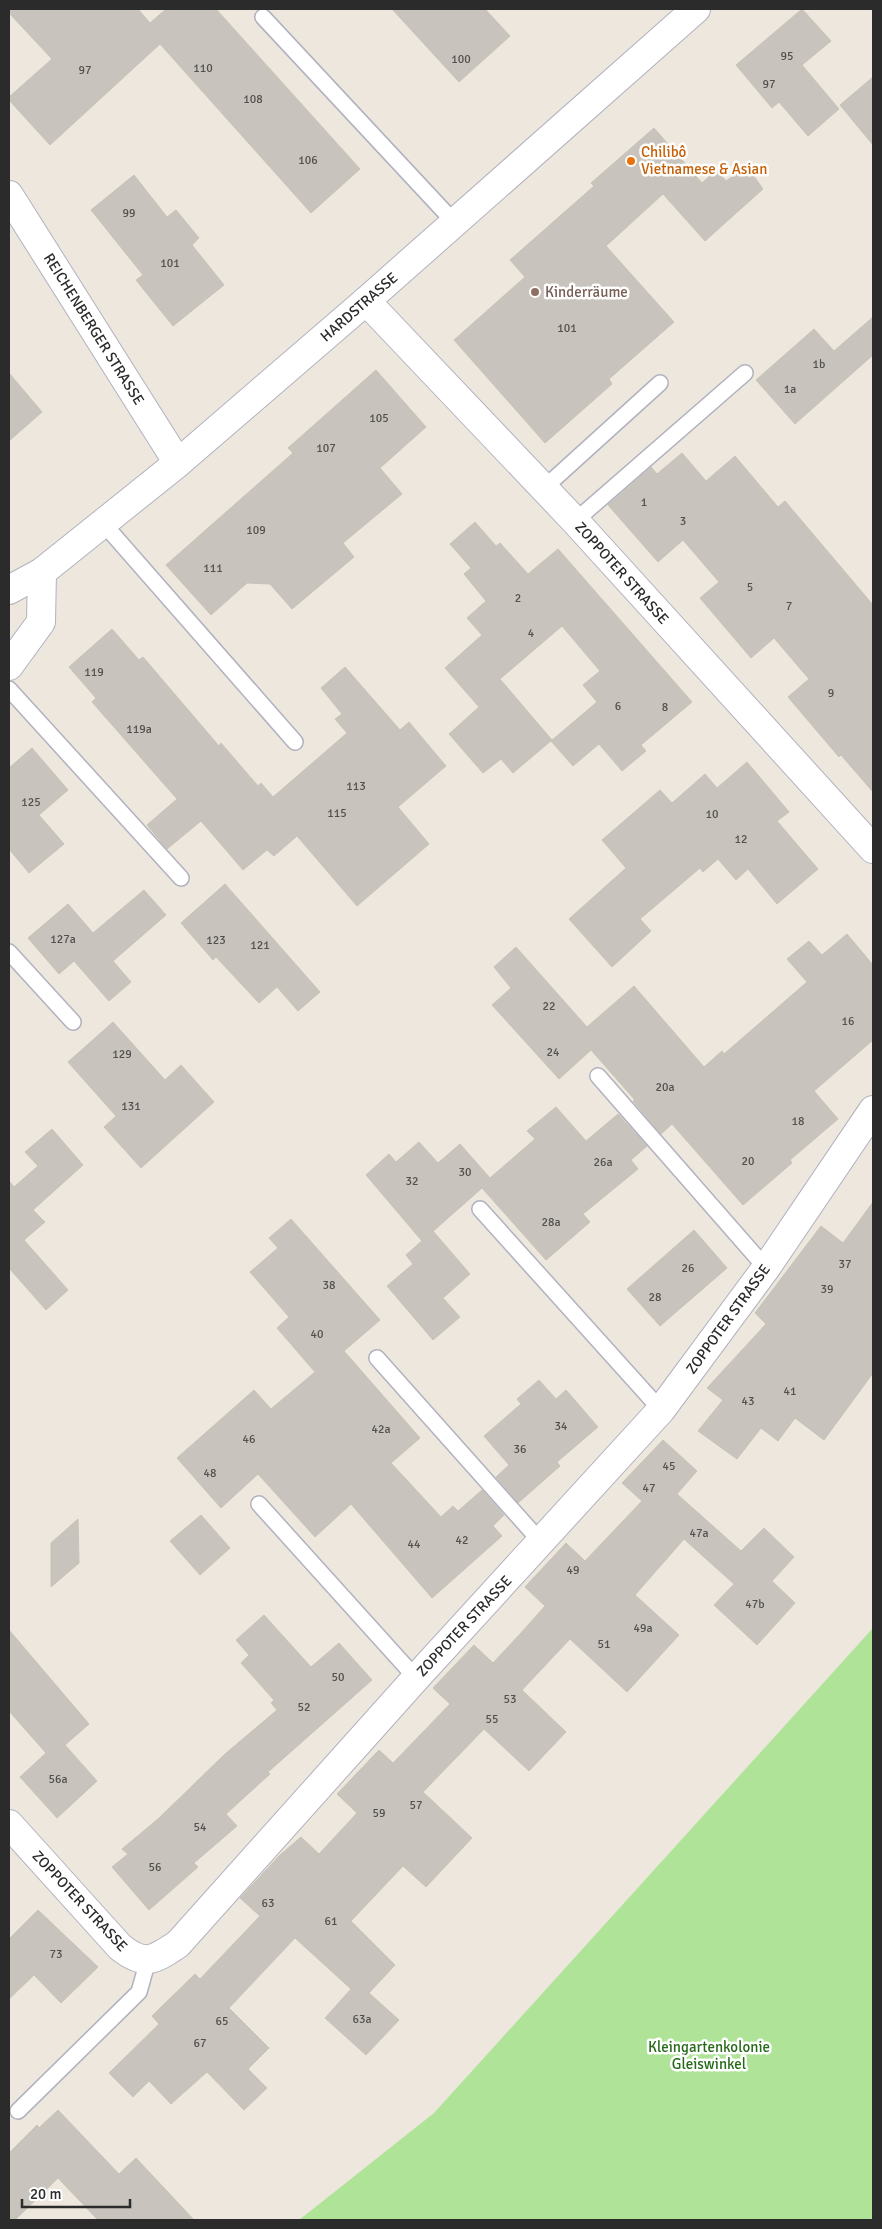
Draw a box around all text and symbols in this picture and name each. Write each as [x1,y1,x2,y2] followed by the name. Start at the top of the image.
[781,49,793,64] house number: 95
[451,52,471,67] house number: 100
[193,61,213,76] house number: 110
[79,63,91,78] house number: 97
[763,77,775,92] house number: 97
[243,92,263,107] house number: 108
[641,143,767,178] place label: Chilibô Vietnamese & Asian
[298,153,318,168] house number: 106
[625,155,637,167] marker: Chilibô Vietnamese & Asian
[123,206,135,221] house number: 99
[40,250,148,408] street label: REICHENBERGER STRASSE
[160,256,180,271] house number: 101
[317,268,401,346] street label: HARDSTRASSE
[545,283,628,301] place label: Kinderräume
[529,286,541,298] marker: Kinderräume
[557,321,577,336] house number: 101
[813,357,825,372] house number: 1b
[784,382,796,397] house number: 1a
[369,411,389,426] house number: 105
[316,441,336,456] house number: 107
[641,495,647,510] house number: 1
[680,514,686,529] house number: 3
[571,518,673,628] street label: ZOPPOTER STRASSE
[246,523,266,538] house number: 109
[203,561,223,576] house number: 111
[747,580,753,595] house number: 5
[515,591,521,606] house number: 2
[786,599,792,614] house number: 7
[528,626,535,641] house number: 4
[84,665,104,680] house number: 119
[828,686,834,701] house number: 9
[615,699,621,714] house number: 6
[662,700,668,715] house number: 8
[126,722,152,737] house number: 119a
[346,779,366,794] house number: 113
[21,795,41,810] house number: 125
[327,806,347,821] house number: 115
[706,807,718,822] house number: 10
[735,832,747,847] house number: 12
[50,932,76,947] house number: 127a
[206,933,226,948] house number: 123
[250,938,270,953] house number: 121
[543,999,555,1014] house number: 22
[842,1014,854,1029] house number: 16
[547,1045,560,1060] house number: 24
[112,1047,132,1062] house number: 129
[655,1080,675,1095] house number: 20a
[121,1099,141,1114] house number: 131
[792,1114,804,1129] house number: 18
[742,1154,754,1169] house number: 20
[593,1155,613,1170] house number: 26a
[459,1165,471,1180] house number: 30
[406,1174,418,1189] house number: 32
[541,1215,561,1230] house number: 28a
[839,1257,851,1272] house number: 37
[682,1261,694,1276] house number: 26
[682,1261,774,1377] street label: ZOPPOTER STRASSE
[323,1278,335,1293] house number: 38
[821,1282,833,1297] house number: 39
[649,1290,661,1305] house number: 28
[311,1327,323,1342] house number: 40
[784,1384,796,1399] house number: 41
[742,1394,754,1409] house number: 43
[555,1419,568,1434] house number: 34
[371,1422,391,1437] house number: 42a
[243,1432,255,1447] house number: 46
[514,1442,526,1457] house number: 36
[663,1459,675,1474] house number: 45
[204,1466,216,1481] house number: 48
[643,1481,655,1496] house number: 47
[689,1526,709,1541] house number: 47a
[456,1533,468,1548] house number: 42
[408,1537,421,1552] house number: 44
[567,1563,579,1578] house number: 49
[413,1572,515,1680] street label: ZOPPOTER STRASSE
[745,1597,765,1612] house number: 47b
[633,1621,653,1636] house number: 49a
[598,1637,610,1652] house number: 51
[332,1670,344,1685] house number: 50
[504,1692,516,1707] house number: 53
[298,1700,310,1715] house number: 52
[486,1712,498,1727] house number: 55
[48,1772,68,1787] house number: 56a
[410,1798,422,1813] house number: 57
[373,1806,385,1821] house number: 59
[194,1820,207,1835] house number: 54
[29,1847,131,1955] street label: ZOPPOTER STRASSE
[149,1860,161,1875] house number: 56
[262,1896,274,1911] house number: 63
[325,1914,337,1929] house number: 61
[50,1947,62,1962] house number: 73
[352,2012,372,2027] house number: 63a
[216,2014,228,2029] house number: 65
[194,2036,206,2051] house number: 67
[648,2038,770,2073] park label: Kleingartenkolonie Gleiswinkel
[22,2176,130,2208] scale bar
[30,2185,61,2203] text: 20 m

